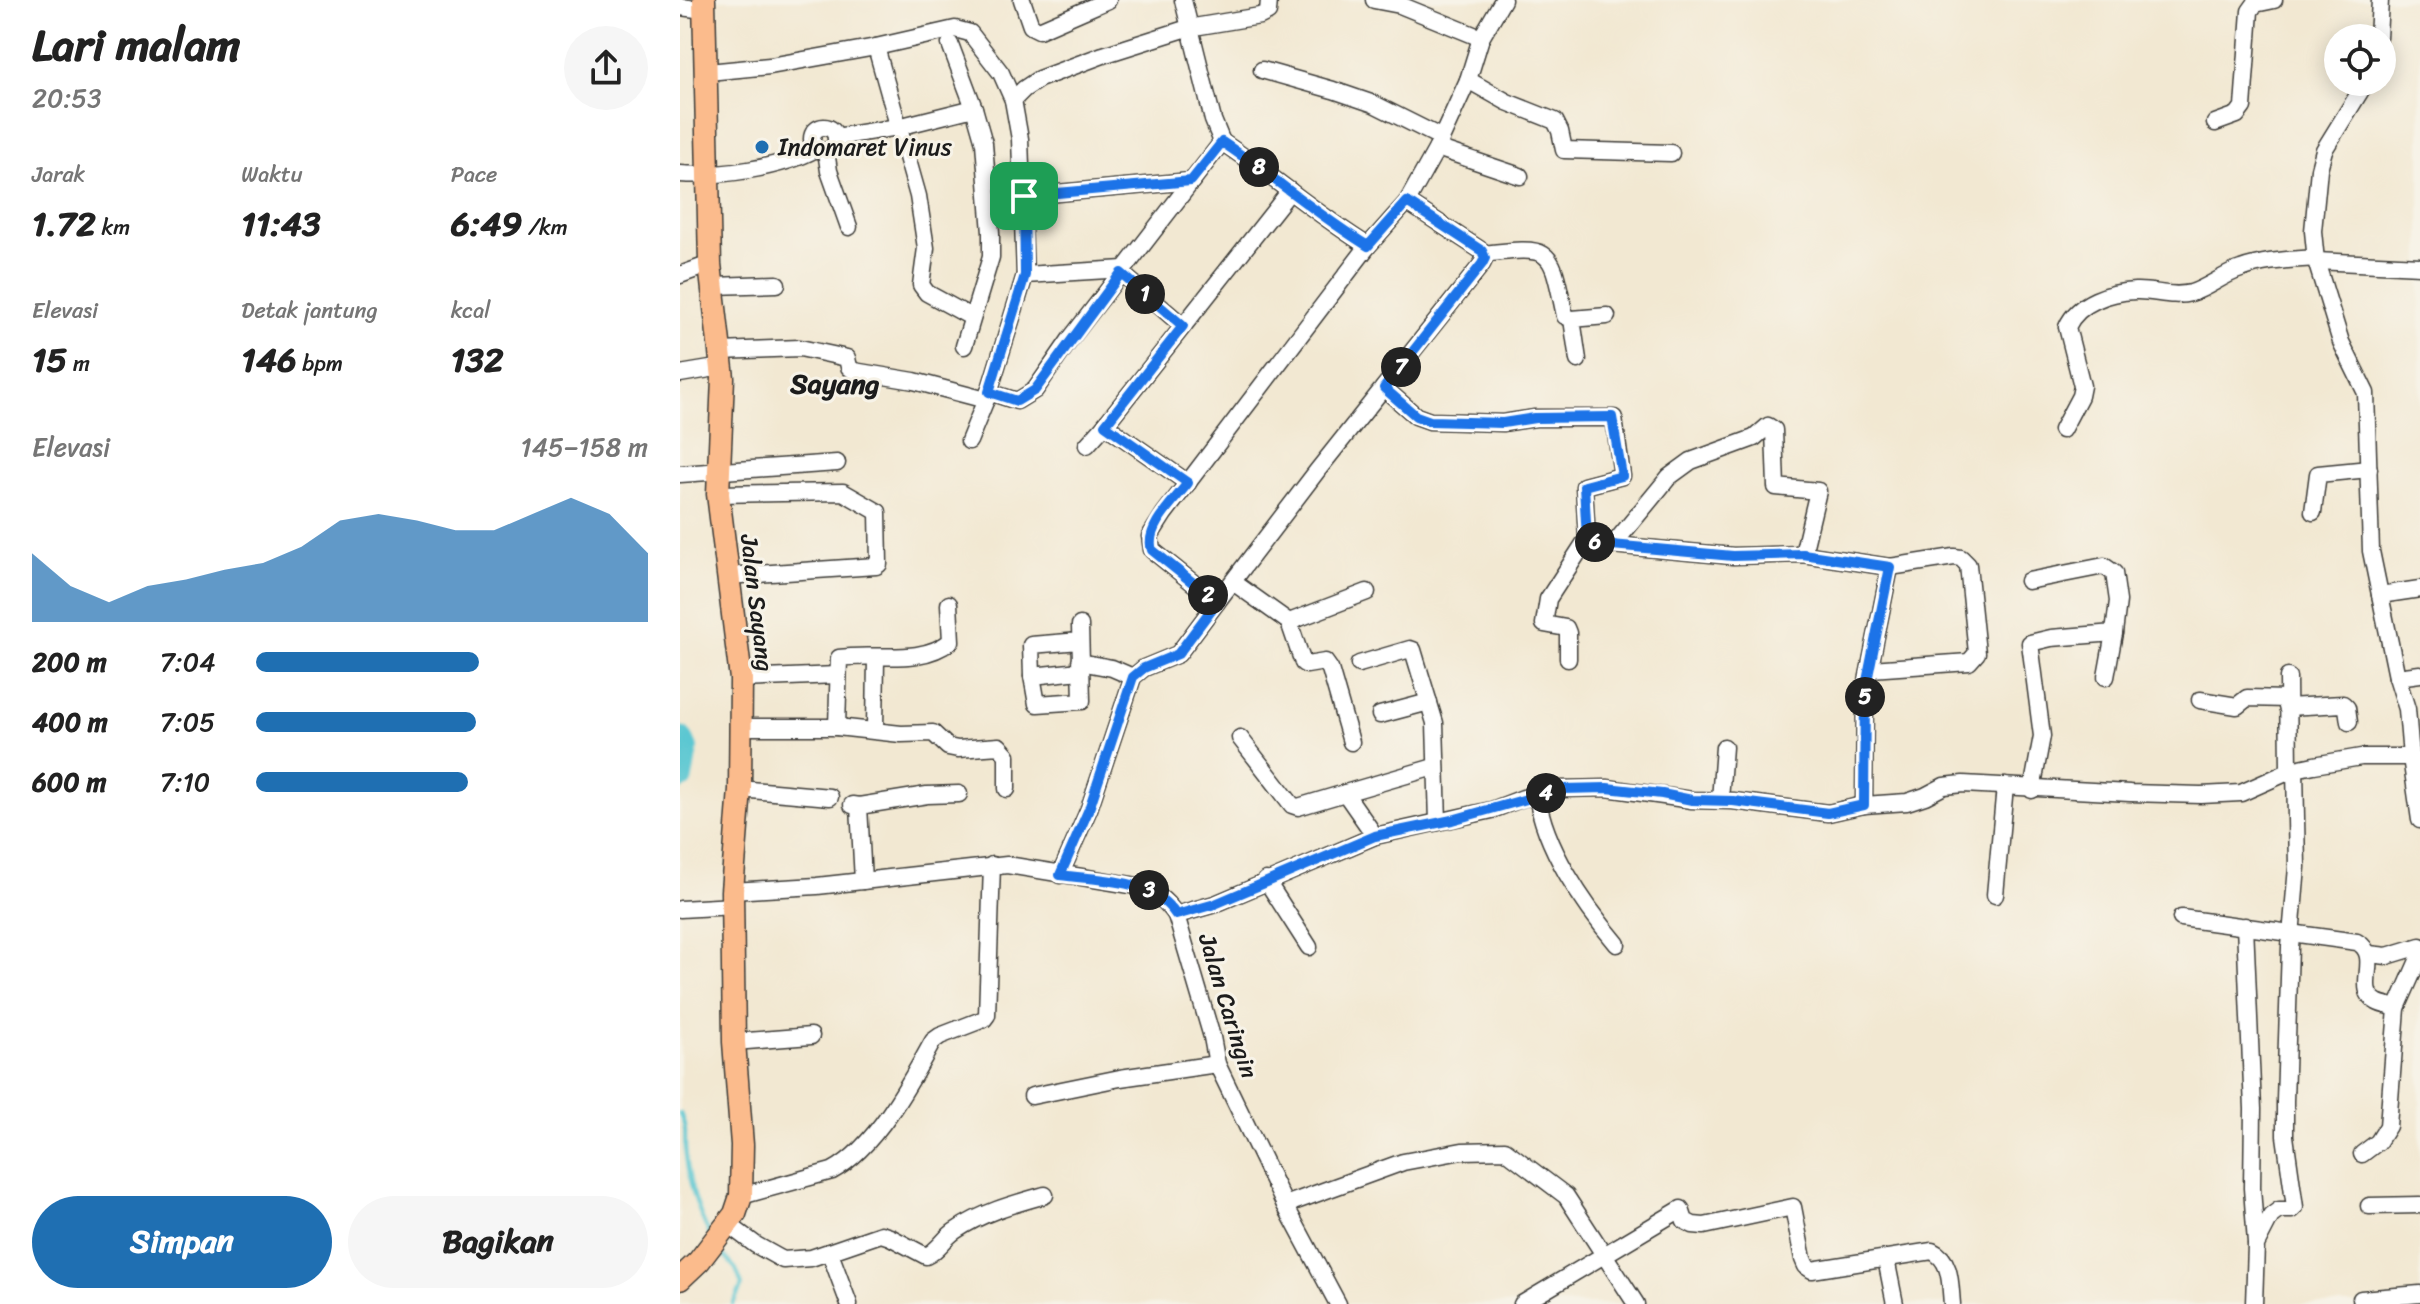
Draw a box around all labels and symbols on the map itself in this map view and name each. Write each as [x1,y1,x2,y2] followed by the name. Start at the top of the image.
[777,126,953,168] place label: Indomaret Vinus
[753,138,771,156] marker: Indomaret Vinus
[1239,147,1279,187] pin: 8
[990,162,1058,230] pin
[1125,274,1165,314] pin: 1
[1381,347,1421,387] pin: 7
[789,359,880,408] district label: Sayang
[1575,522,1615,562] pin: 6
[728,531,786,674] street label: Jalan Sayang
[1188,575,1228,615] pin: 2
[1845,677,1885,717] pin: 5
[1526,773,1566,813] pin: 4
[1129,870,1169,910] pin: 3
[1186,927,1270,1084] street label: Jalan Caringin

